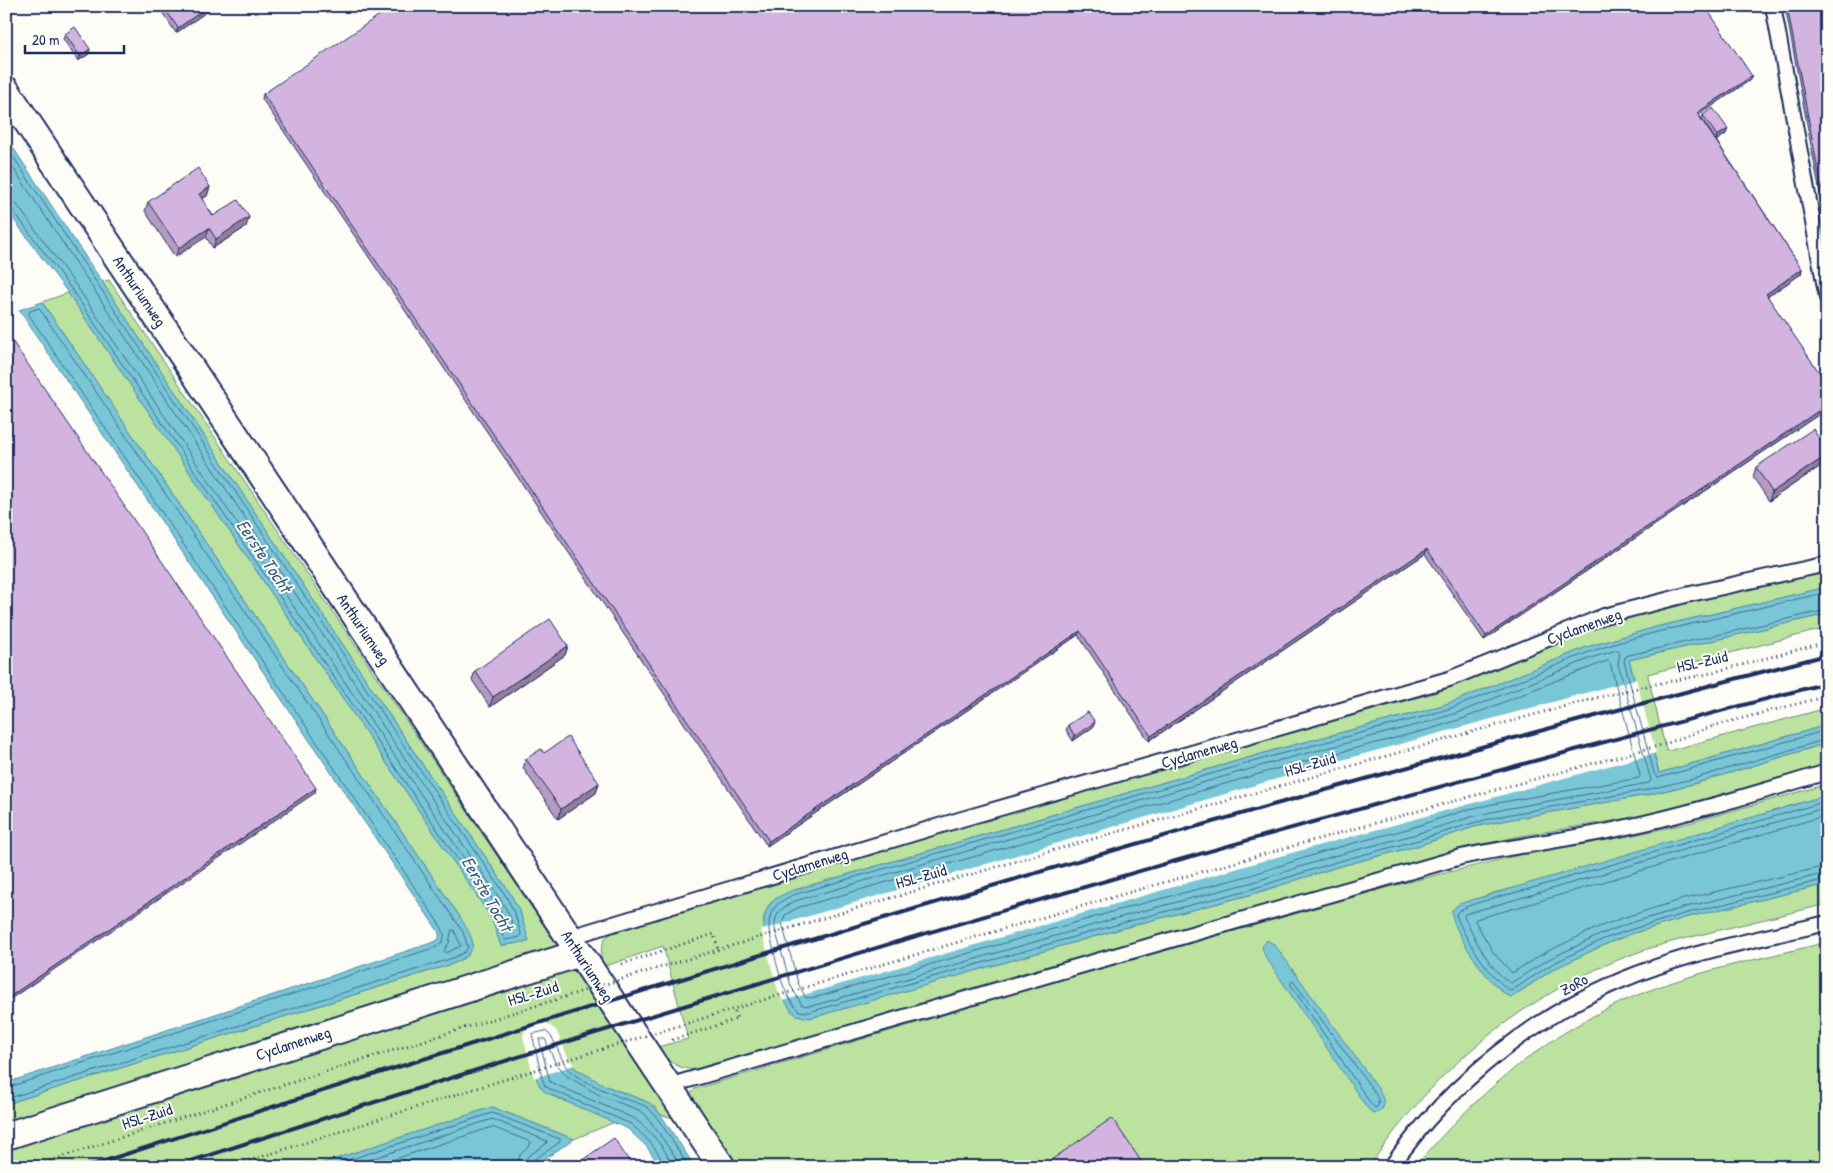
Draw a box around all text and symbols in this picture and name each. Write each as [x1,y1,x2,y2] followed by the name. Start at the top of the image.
[25,22,124,54] scale bar
[32,29,59,50] text: 20 m
[108,251,172,331] street label: Anthuriumweg
[231,514,300,599] water label: Eerste Tocht
[332,589,396,669] street label: Anthuriumweg
[1544,602,1624,650] street label: Cyclamenweg
[1674,644,1730,678] street label: HSL-Zuid
[1159,731,1239,773] street label: Cyclamenweg
[1282,746,1338,782] street label: HSL-Zuid
[770,842,850,886] street label: Cyclamenweg
[456,852,520,938] water label: Eerste Tocht
[893,858,949,894] street label: HSL-Zuid
[557,926,619,1006] street label: Anthuriumweg
[1556,967,1592,1000] street label: ZoRo
[505,975,561,1011] street label: HSL-Zuid
[253,1021,333,1065] street label: Cyclamenweg
[119,1098,175,1134] street label: HSL-Zuid

